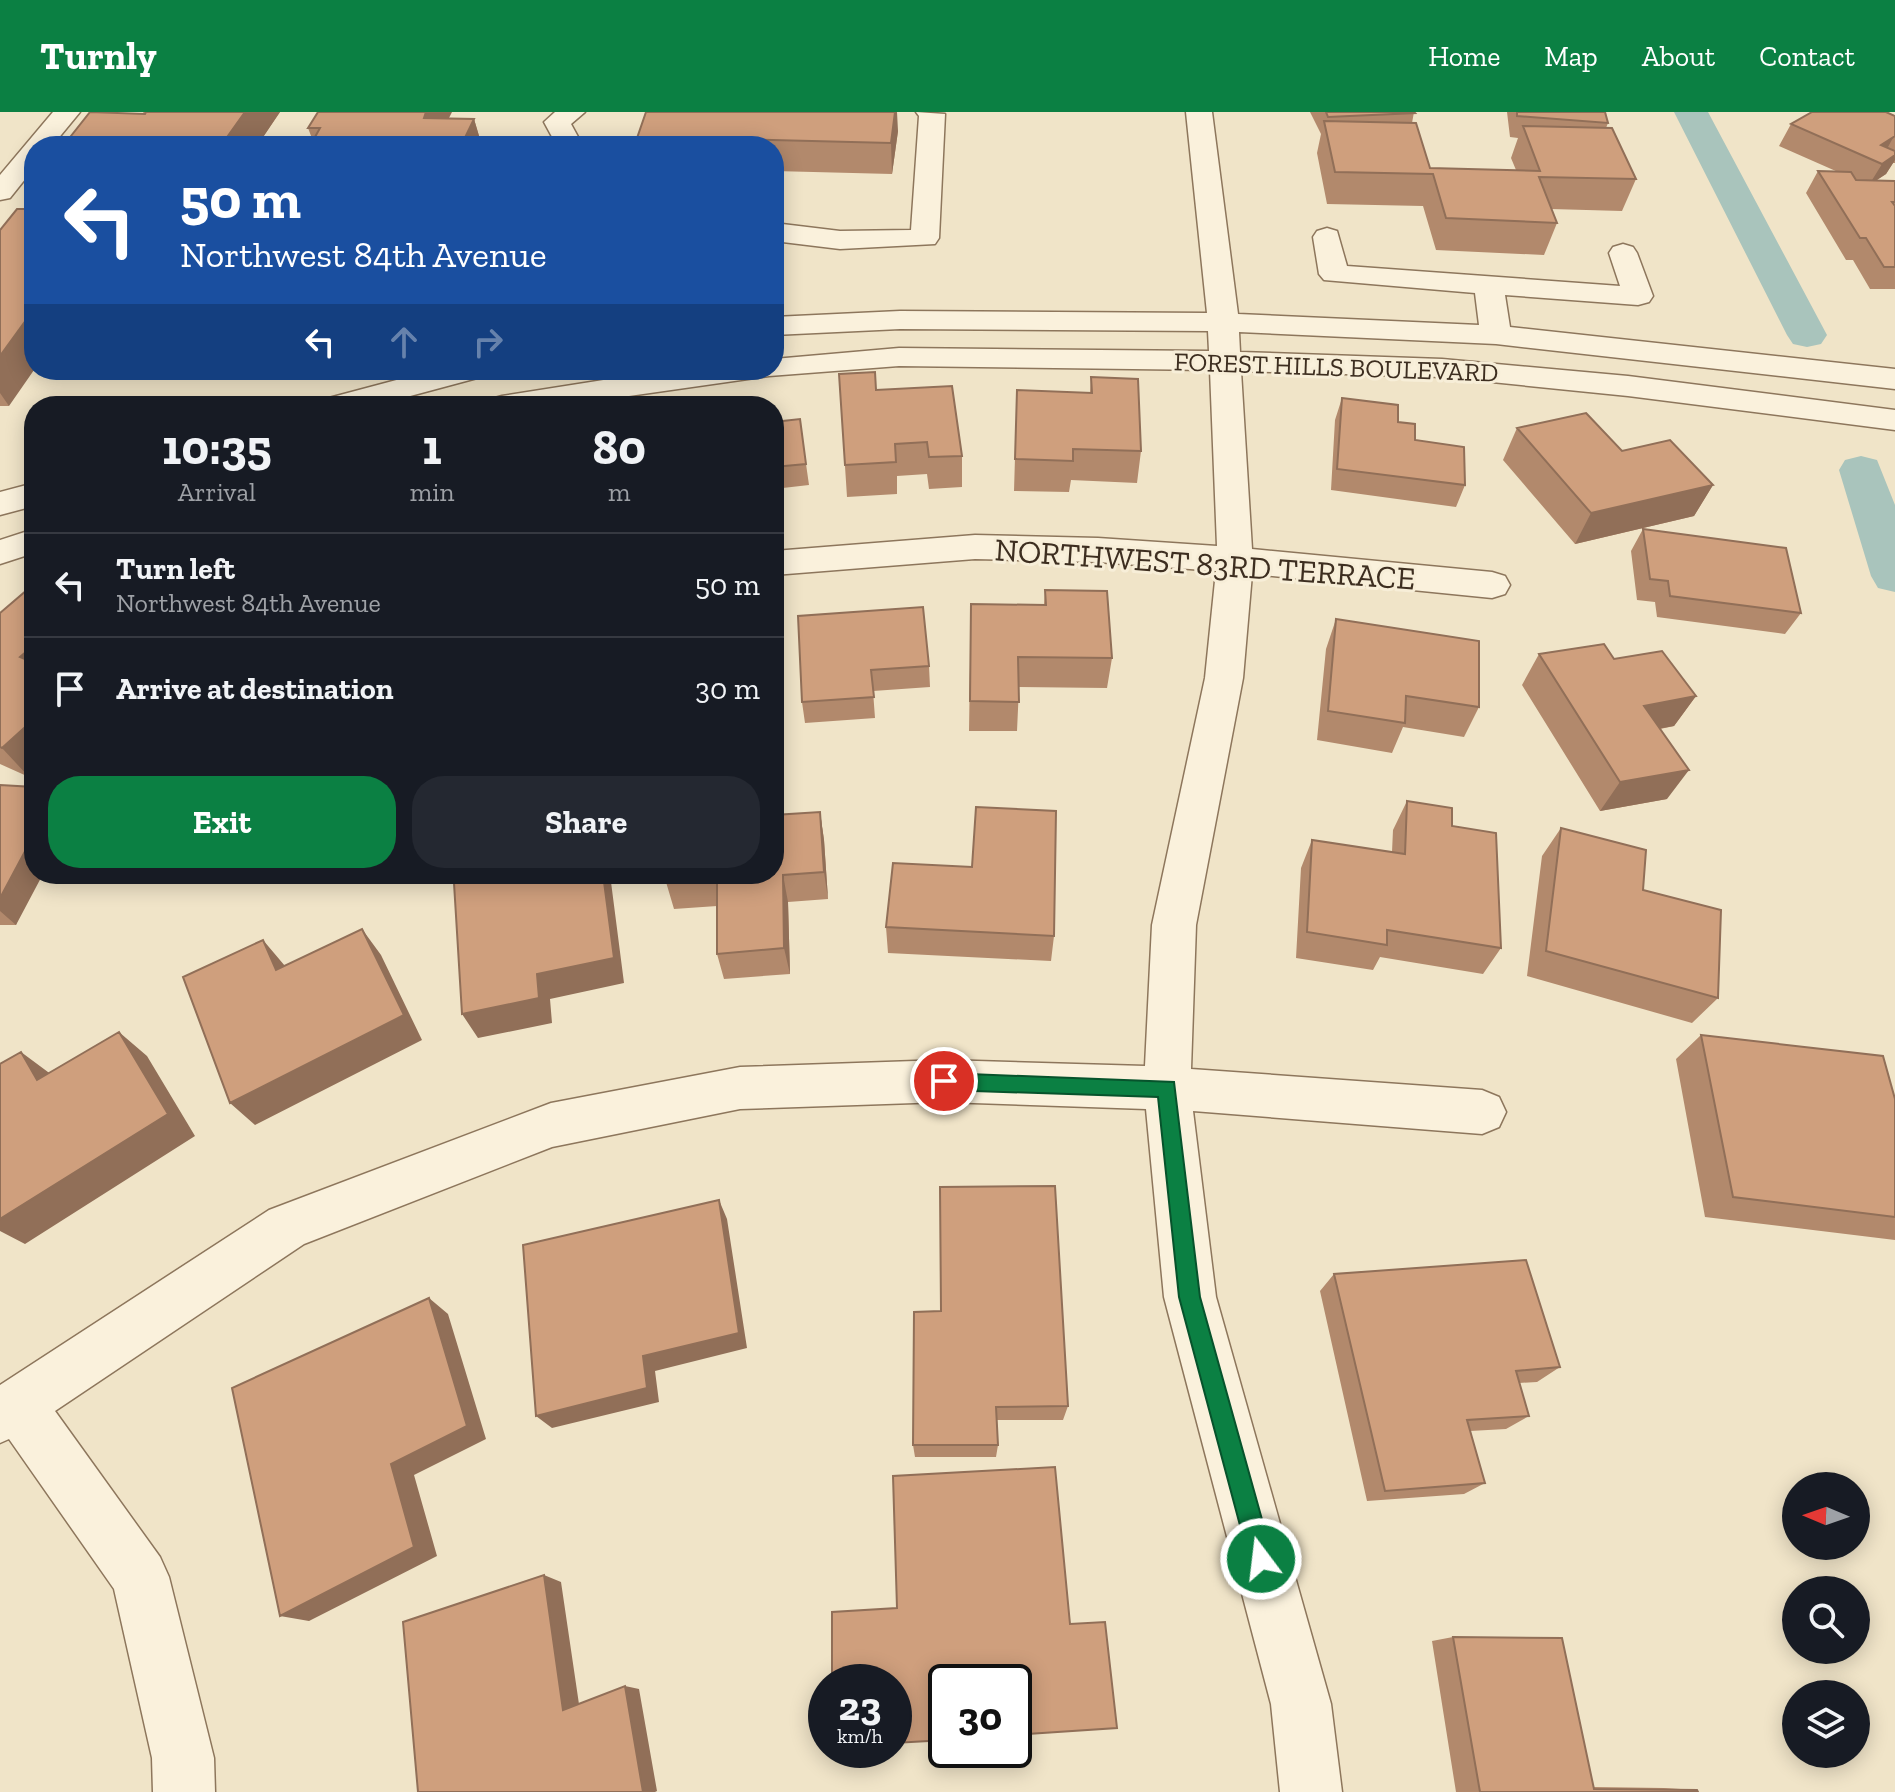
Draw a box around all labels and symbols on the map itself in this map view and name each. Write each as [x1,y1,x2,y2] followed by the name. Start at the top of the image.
[1173,345,1499,389] street label: FOREST HILLS BOULEVARD
[993,530,1417,598] street label: NORTHWEST 83RD TERRACE
[910,1047,978,1115] pin
[1782,1472,1870,1560] north arrow
[1219,1517,1303,1601] position arrow
[928,1664,1032,1768] speed limit sign: 30

